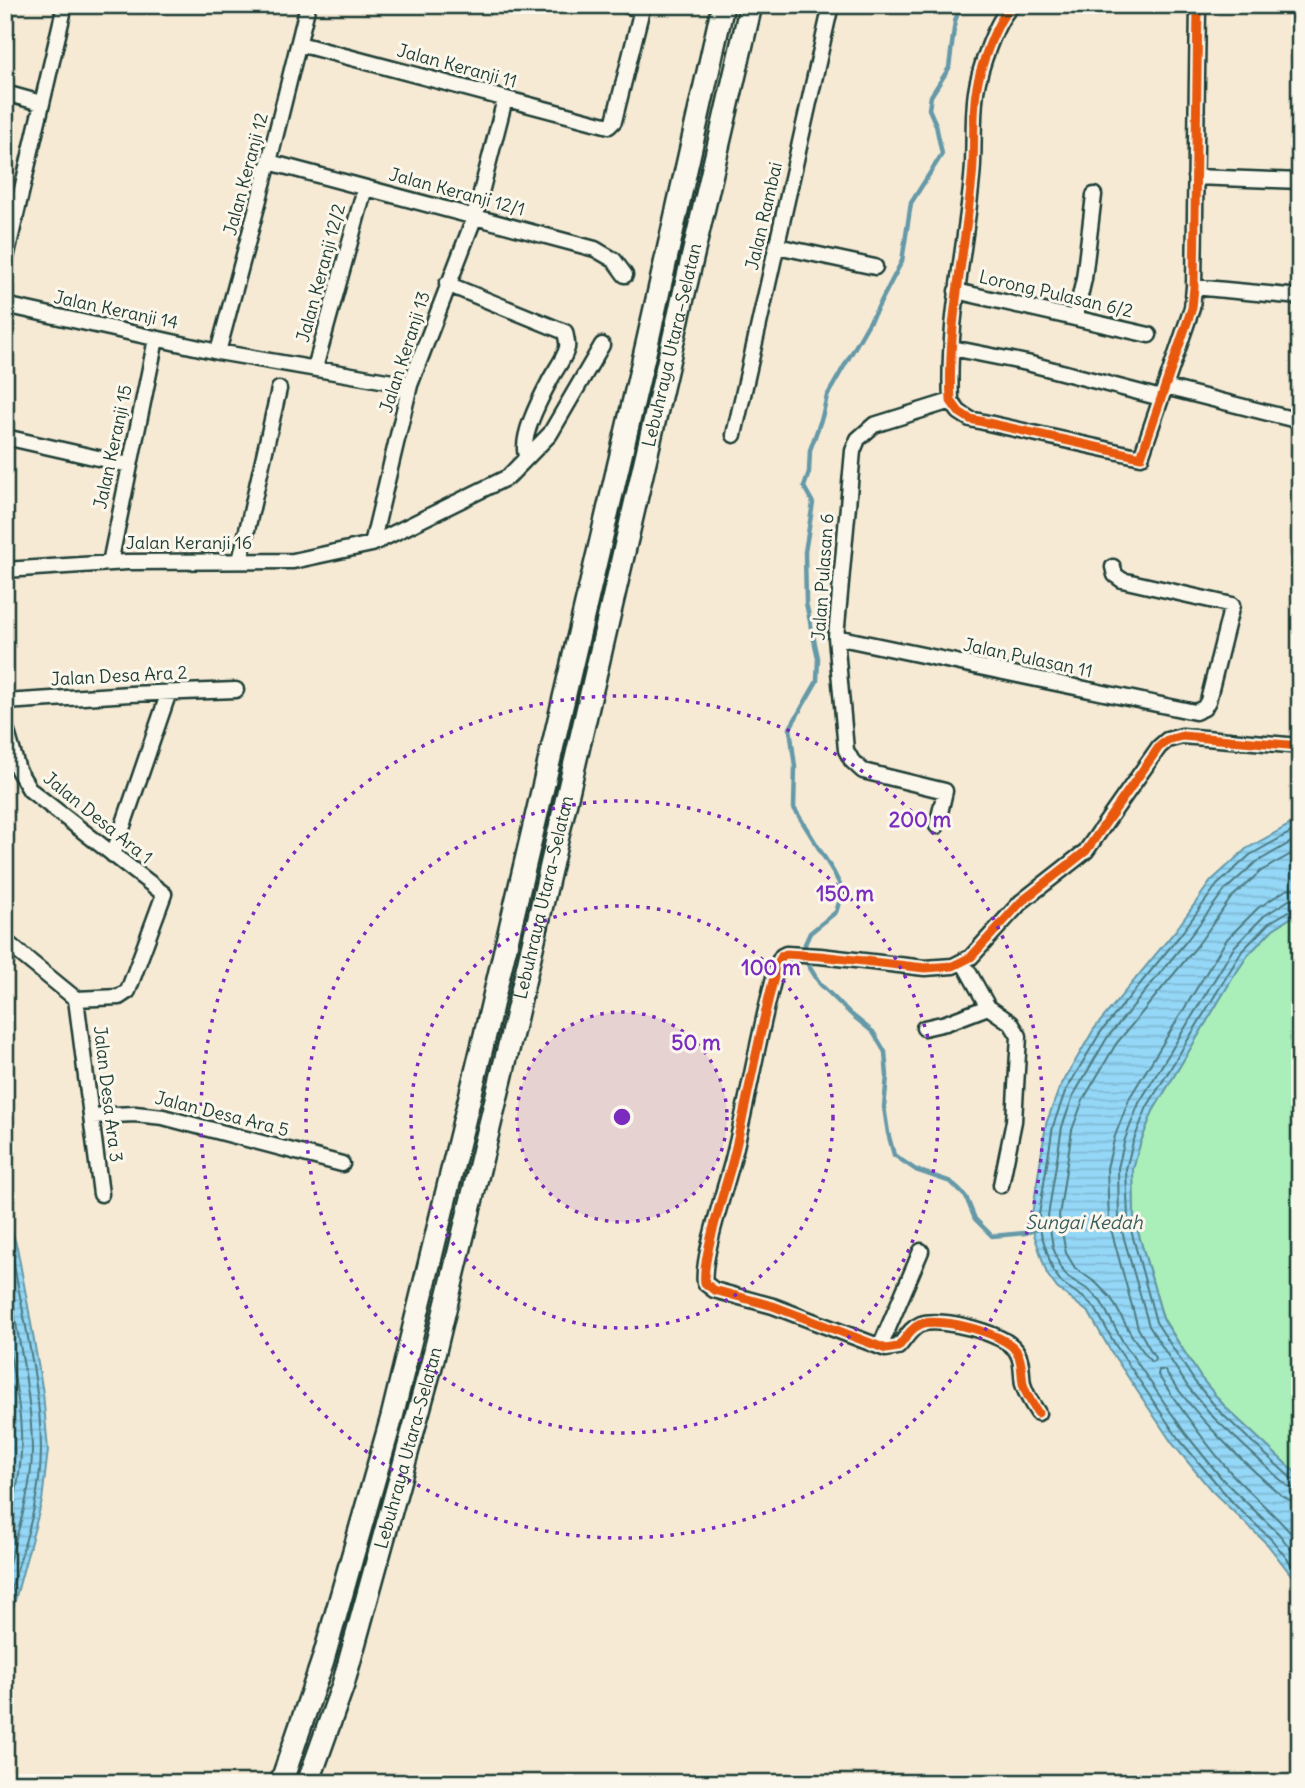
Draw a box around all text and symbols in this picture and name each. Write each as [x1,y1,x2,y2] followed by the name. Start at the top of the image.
[395,38,520,93] street label: Jalan Keranji 11
[218,110,273,238] street label: Jalan Keranji 12
[740,160,787,272] street label: Jalan Rambai
[387,162,528,221] street label: Jalan Keranji 12/1
[291,201,350,345] street label: Jalan Keranji 12/2
[637,241,706,449] street label: Lebuhraya Utara–Selatan
[977,265,1135,322] street label: Lorong Pulasan 6/2
[52,285,180,334] street label: Jalan Keranji 14
[374,288,435,415] street label: Jalan Keranji 13
[88,383,137,511] street label: Jalan Keranji 15
[807,513,838,641] street label: Jalan Pulasan 6
[126,531,252,554] street label: Jalan Keranji 16
[961,633,1095,682] street label: Jalan Pulasan 11
[50,660,188,691] street label: Jalan Desa Ara 2
[39,766,158,869] street label: Jalan Desa Ara 1
[508,793,578,1001] street label: Lebuhraya Utara–Selatan
[889,806,952,833] text: 200 m
[816,880,874,907] text: 150 m
[741,954,801,981] text: 100 m
[89,1024,128,1163] street label: Jalan Desa Ara 3
[671,1029,721,1056] text: 50 m
[153,1086,291,1141] street label: Jalan Desa Ara 5
[610,1105,634,1129] centre of rings
[1025,1210,1144,1234] water label: Sungai Kedah
[369,1345,447,1551] street label: Lebuhraya Utara–Selatan

